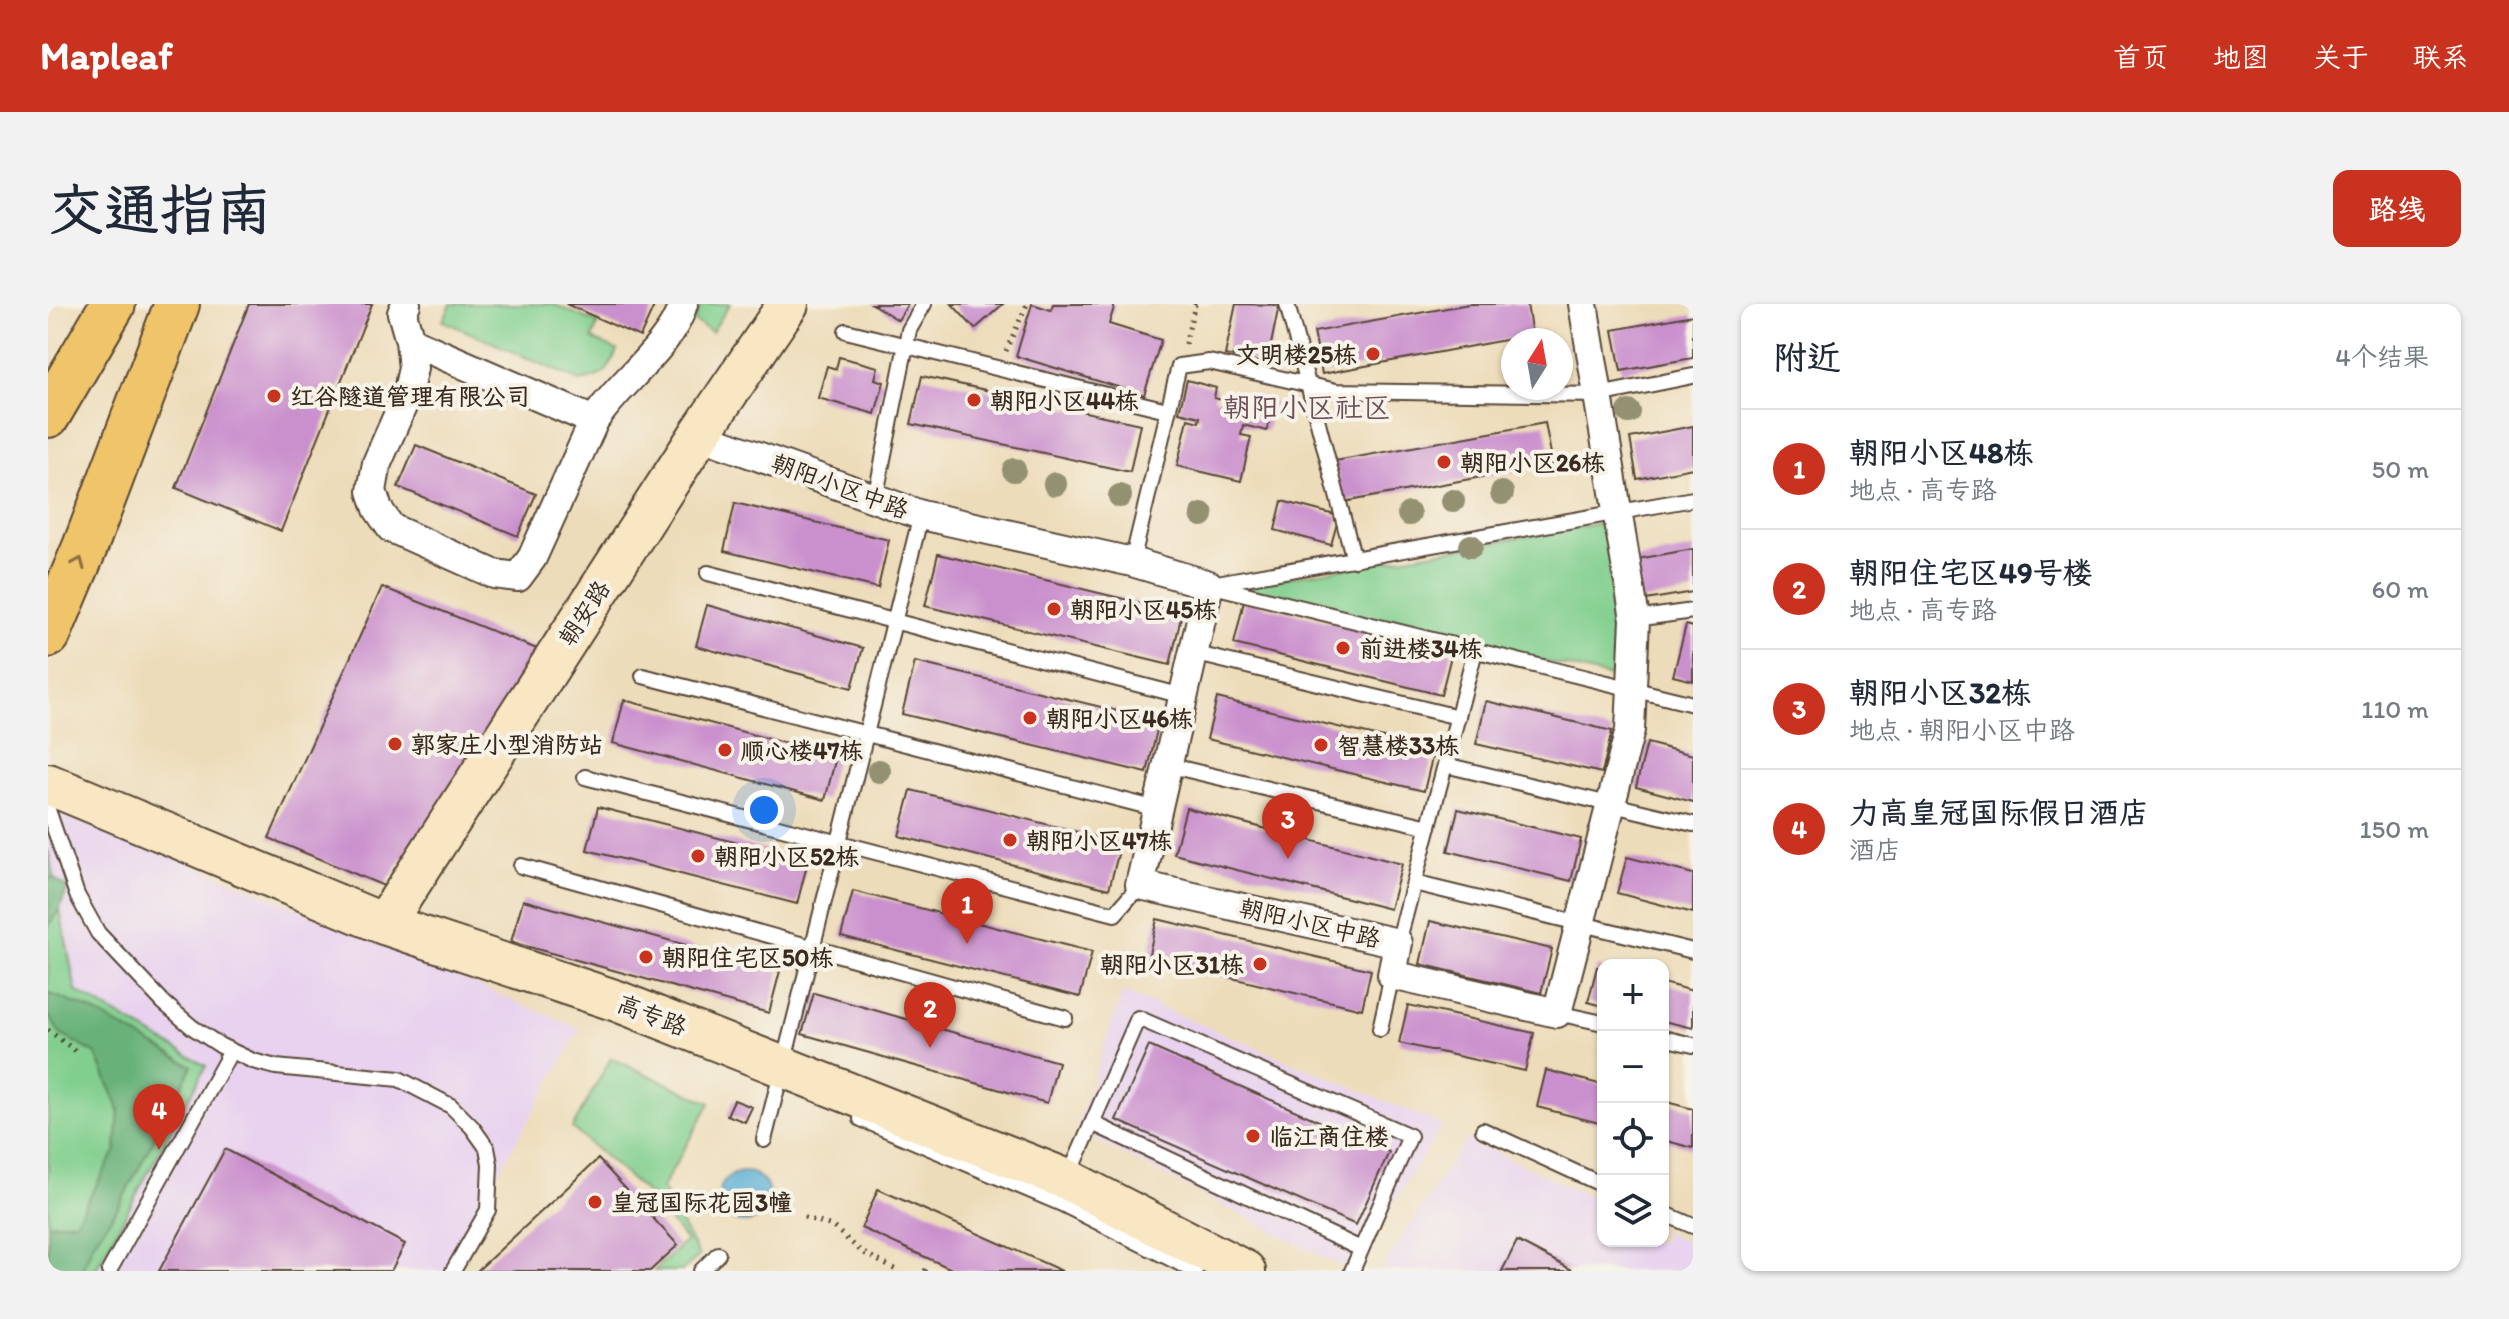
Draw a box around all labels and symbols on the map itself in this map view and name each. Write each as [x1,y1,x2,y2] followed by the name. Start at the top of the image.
[1501,328,1573,400] north arrow
[1236,340,1357,369] place label: 文明楼25栋
[1364,345,1382,363] marker: 文明楼25栋
[290,382,530,411] place label: 红谷隧道管理有限公司
[990,386,1139,415] place label: 朝阳小区44栋
[265,387,283,405] marker: 红谷隧道管理有限公司
[1223,390,1391,424] district label: 朝阳小区社区
[965,391,983,409] marker: 朝阳小区44栋
[767,448,913,524] street label: 朝阳小区中路
[1460,448,1605,477] place label: 朝阳小区26栋
[1435,453,1453,471] marker: 朝阳小区26栋
[69,557,85,571] one-way arrow
[552,575,616,651] street label: 朝安路
[1070,595,1217,624] place label: 朝阳小区45栋
[1045,600,1063,618] marker: 朝阳小区45栋
[1359,634,1483,663] place label: 前进楼34栋
[1334,639,1352,657] marker: 前进楼34栋
[1046,704,1193,733] place label: 朝阳小区46栋
[1021,709,1039,727] marker: 朝阳小区46栋
[411,730,603,759] place label: 郭家庄小型消防站
[1337,731,1459,760] place label: 智慧楼33栋
[386,735,404,753] marker: 郭家庄小型消防站
[741,736,863,765] place label: 顺心楼47栋
[1312,736,1330,754] marker: 智慧楼33栋
[716,741,734,759] marker: 顺心楼47栋
[744,790,784,830] your location
[1262,793,1314,859] pin: 3
[1026,826,1172,855] place label: 朝阳小区47栋
[1001,831,1019,849] marker: 朝阳小区47栋
[714,842,859,871] place label: 朝阳小区52栋
[689,847,707,865] marker: 朝阳小区52栋
[941,878,993,944] pin: 1
[1237,893,1383,953] street label: 朝阳小区中路
[662,943,833,972] place label: 朝阳住宅区50栋
[637,948,655,966] marker: 朝阳住宅区50栋
[1100,950,1244,979] place label: 朝阳小区31栋
[1251,955,1269,973] marker: 朝阳小区31栋
[904,982,956,1048] pin: 2
[613,989,691,1041] street label: 高专路
[133,1084,185,1150] pin: 4
[1269,1122,1389,1151] place label: 临江商住楼
[1244,1127,1262,1145] marker: 临江商住楼
[611,1188,792,1217] place label: 皇冠国际花园3幢
[586,1193,604,1211] marker: 皇冠国际花园3幢

